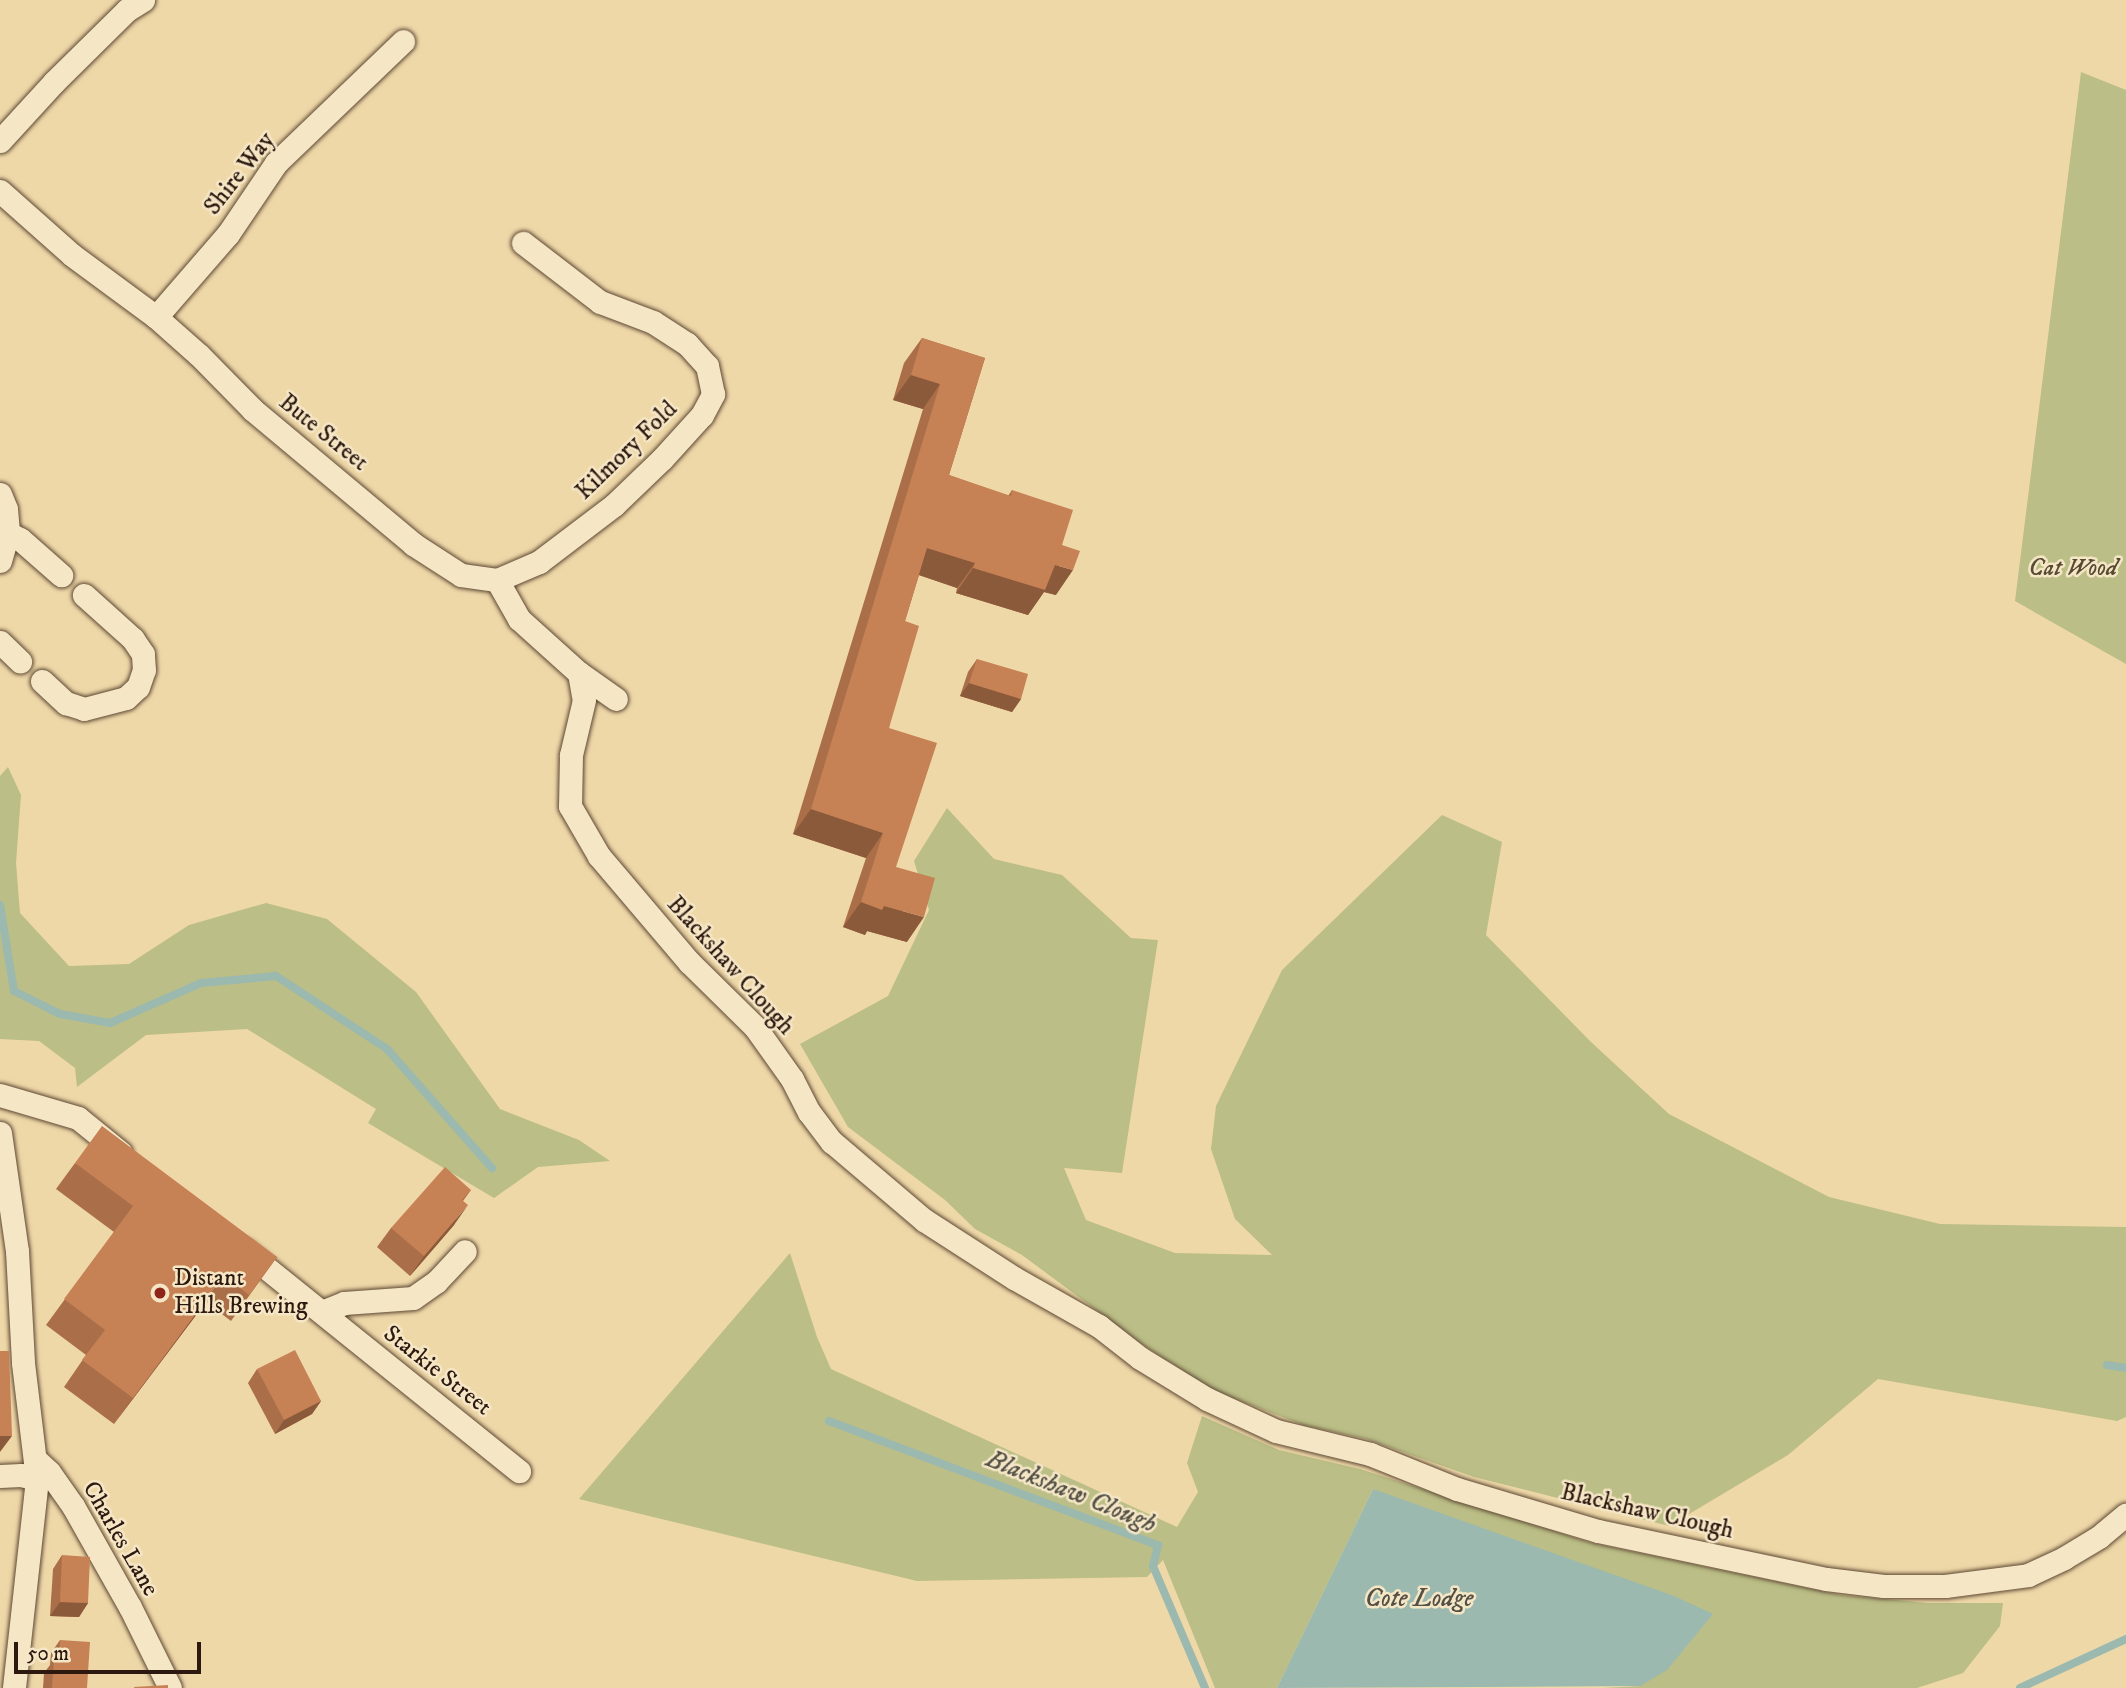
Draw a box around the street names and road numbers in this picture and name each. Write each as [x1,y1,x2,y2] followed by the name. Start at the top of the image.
[199,127,281,221] street label: Shire Way
[273,388,373,478] street label: Bute Street
[570,396,684,506] street label: Kilmory Fold
[660,891,800,1041] street label: Blackshaw Clough
[377,1320,497,1422] street label: Starkie Street
[76,1477,164,1601] street label: Charles Lane
[1558,1478,1736,1546] street label: Blackshaw Clough

